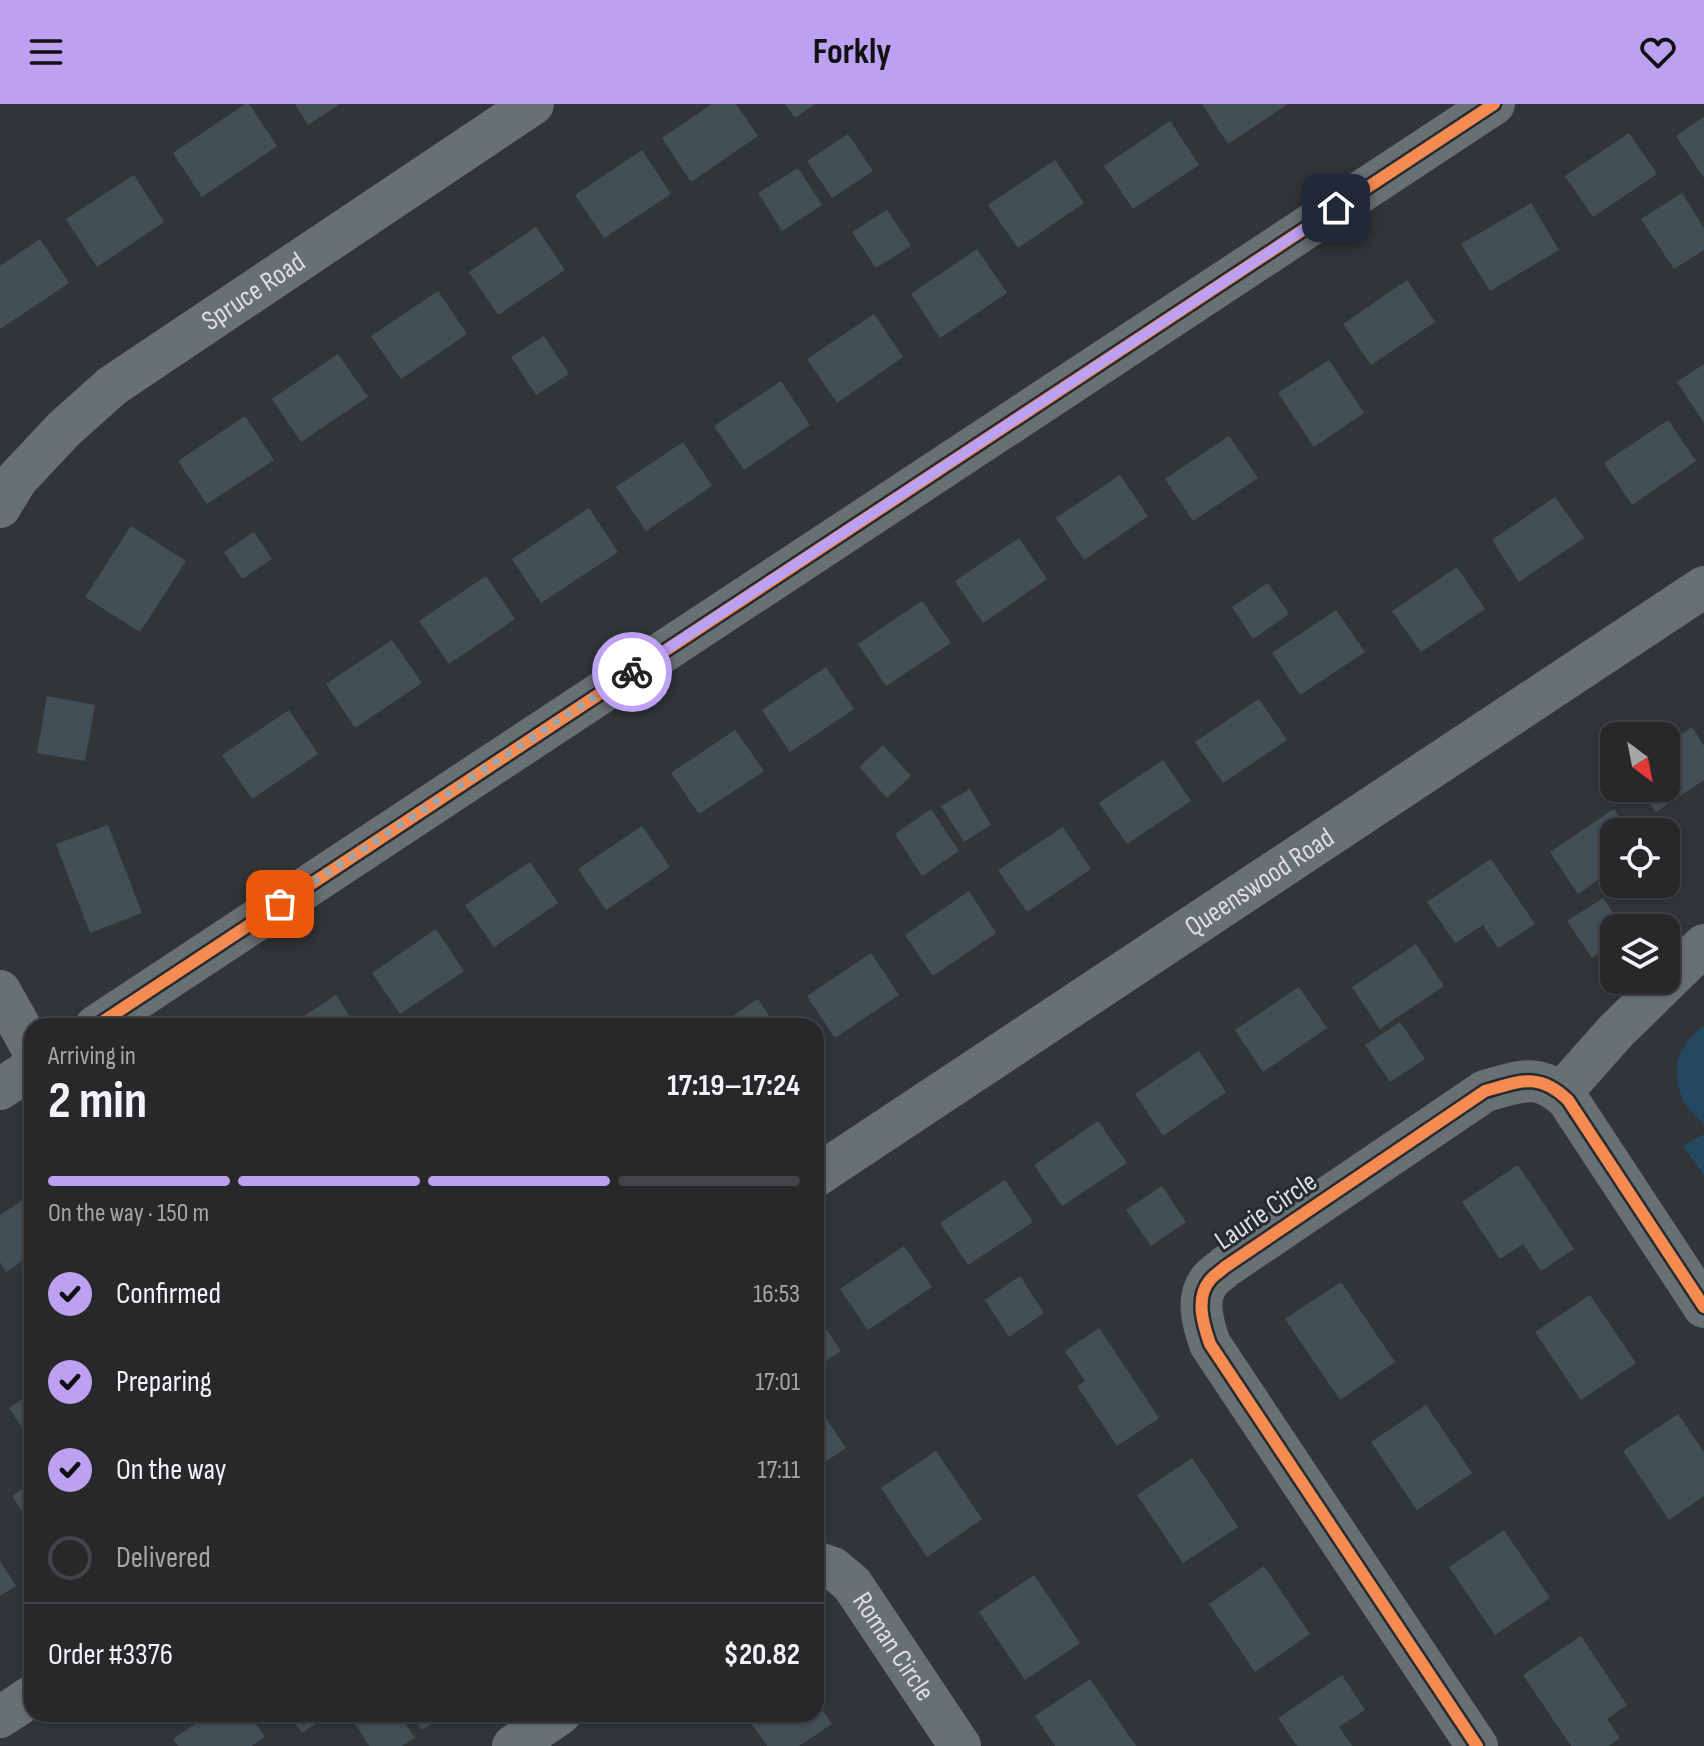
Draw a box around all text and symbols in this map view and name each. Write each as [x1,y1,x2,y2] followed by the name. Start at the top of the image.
[24,30,68,74] icon: menu
[1636,30,1680,74] icon: heart
[813,31,891,74] text: Forkly
[1302,174,1370,242] pin
[1314,186,1358,230] icon: home
[196,245,311,338] street label: Spruce Road
[592,632,672,712] courier
[610,650,654,694] icon: bike
[1600,722,1680,802] north arrow
[1600,722,1680,994] map controls
[1600,818,1680,898] button: locate
[1179,821,1340,943] street label: Queenswood Road
[246,870,314,938] pin
[258,882,302,926] icon: bag
[1600,914,1680,994] button: layers
[48,1041,136,1072] text: Arriving in
[667,1068,800,1104] text: 17:19–17:24
[48,1070,147,1133] text: 2 min
[1209,1165,1323,1257] street label: Laurie Circle
[48,1198,209,1229] text: On the way · 150 m
[48,1272,92,1316] icon: check
[116,1276,221,1312] text: Confirmed
[753,1279,800,1310] text: 16:53
[48,1360,92,1404] icon: check
[116,1364,212,1400] text: Preparing
[755,1367,800,1398] text: 17:01
[48,1448,92,1492] icon: check
[116,1452,226,1488] text: On the way
[758,1455,800,1486] text: 17:11
[116,1540,211,1576] text: Delivered
[846,1586,942,1707] street label: Roman Circle
[48,1637,173,1673] text: Order #3376
[724,1637,800,1673] text: $20.82

